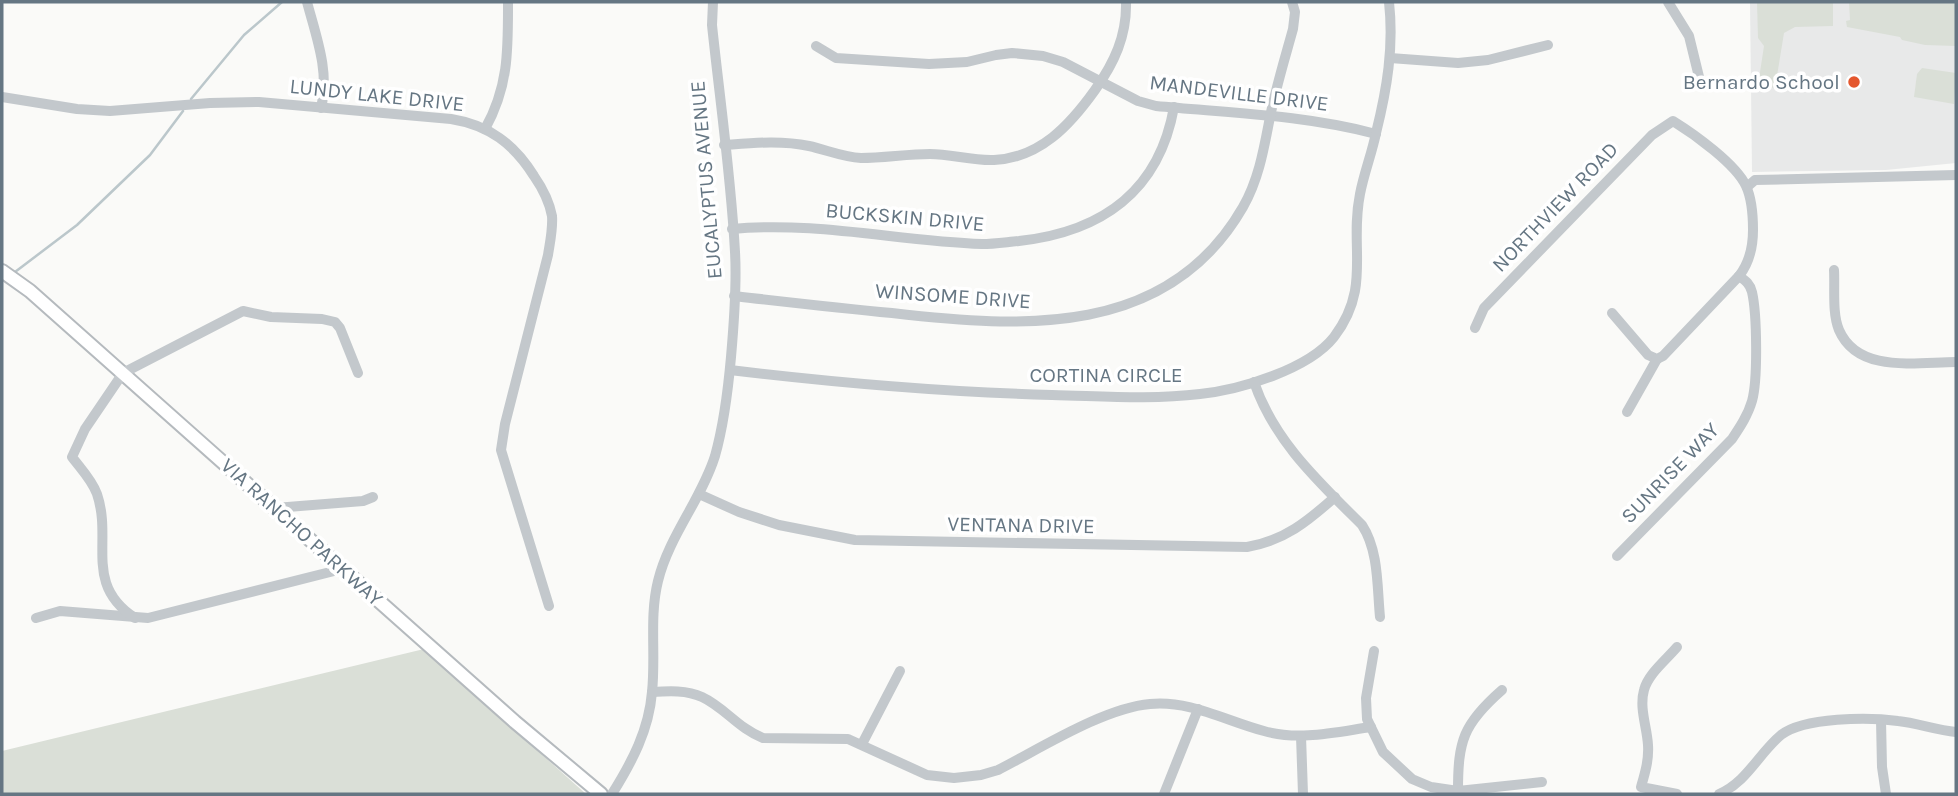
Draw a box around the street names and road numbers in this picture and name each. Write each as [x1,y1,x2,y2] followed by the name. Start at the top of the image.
[1148,70,1330,116] street label: MANDEVILLE DRIVE
[289,74,465,116] street label: LUNDY LAKE DRIVE
[685,80,727,280] street label: EUCALYPTUS AVENUE
[1487,137,1623,277] street label: NORTHVIEW ROAD
[825,198,985,236] street label: BUCKSKIN DRIVE
[874,279,1032,313] street label: WINSOME DRIVE
[1029,363,1183,387] street label: CORTINA CIRCLE
[1616,418,1724,528] street label: SUNRISE WAY
[216,453,388,611] street label: VIA RANCHO PARKWAY
[947,512,1095,538] street label: VENTANA DRIVE

